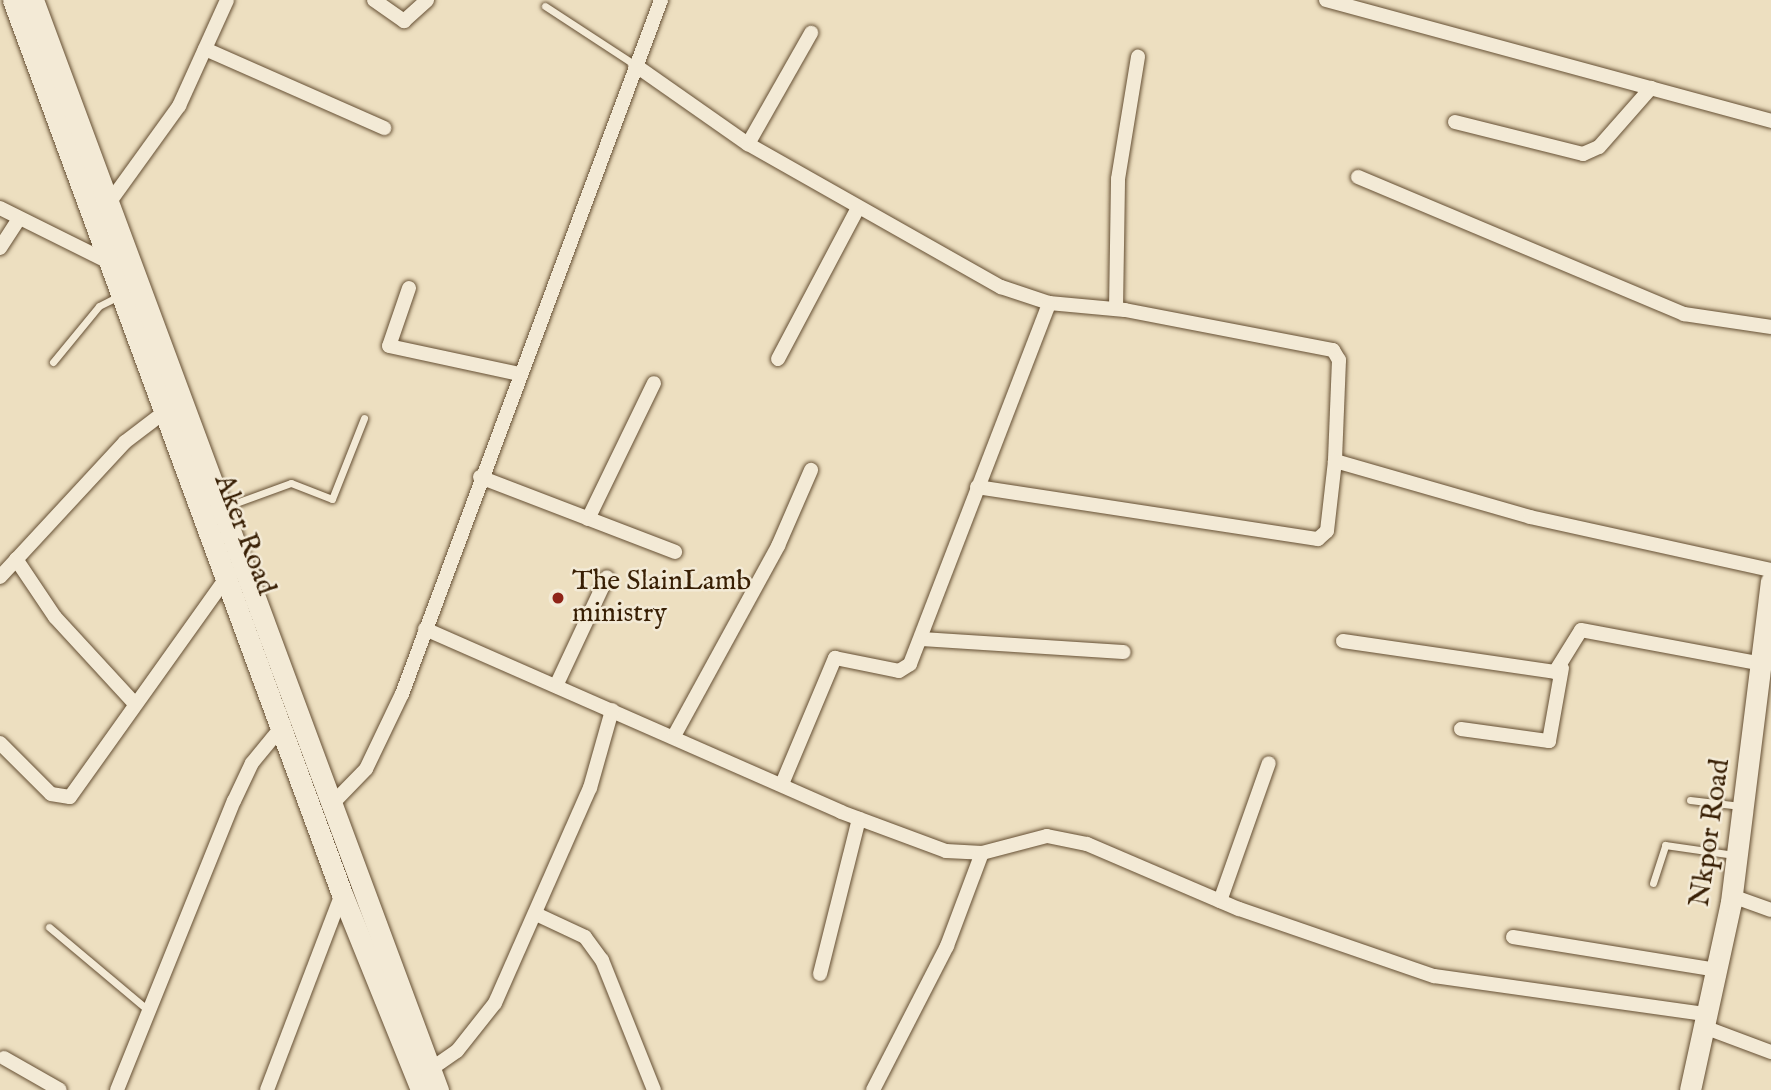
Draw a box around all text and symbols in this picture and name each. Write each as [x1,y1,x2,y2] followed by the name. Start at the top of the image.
[206,470,282,600] street label: Aker Road
[572,565,751,631] place label: The SlainLamb ministry
[550,590,566,606] marker: The SlainLamb ministry
[1684,757,1738,909] street label: Nkpor Road

